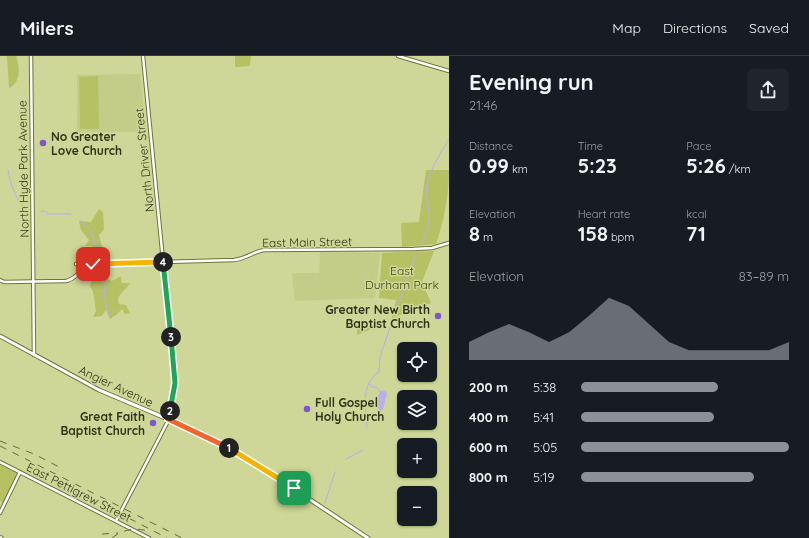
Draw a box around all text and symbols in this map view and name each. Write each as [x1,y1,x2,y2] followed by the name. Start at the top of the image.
[20,16,74,40] text: Milers
[612,19,641,37] text: Map
[663,19,727,37] text: Directions
[749,19,789,37] text: Saved
[469,68,594,96] text: Evening run
[747,69,789,111] button: share
[469,97,497,113] text: 21:46
[14,100,32,238] street label: North Hyde Park Avenue
[131,107,157,213] street label: North Driver Street
[51,129,122,158] place label: No Greater Love Church
[38,138,48,148] marker: No Greater Love Church
[469,139,513,153] text: Distance
[578,139,603,153] text: Time
[686,139,711,153] text: Pace
[469,153,509,178] text: 0.99
[578,153,617,178] text: 5:23
[686,153,726,178] text: 5:26
[509,162,528,176] text: km
[726,162,750,176] text: /km
[469,207,515,221] text: Elevation
[578,207,630,221] text: Heart rate
[686,207,707,221] text: kcal
[469,221,480,246] text: 8
[578,221,608,246] text: 158
[686,221,706,246] text: 71
[480,230,493,244] text: m
[608,230,634,244] text: bpm
[262,234,352,250] street label: East Main Street
[76,247,110,281] pin
[153,252,173,272] pin: 4
[82,253,104,275] icon: check
[160,255,166,269] text: 4
[365,263,439,292] park label: East Durham Park
[469,268,524,284] text: Elevation
[739,268,789,284] text: 83–89 m
[325,302,430,331] place label: Greater New Birth Baptist Church
[433,311,443,321] marker: Greater New Birth Baptist Church
[161,327,181,347] pin: 3
[168,330,174,344] text: 3
[397,342,437,526] map controls
[397,342,437,382] button: locate
[76,362,156,410] street label: Angier Avenue
[469,379,508,395] text: 200 m
[533,379,556,395] text: 5:38
[397,390,437,430] button: layers
[315,395,384,424] place label: Full Gospel Holy Church
[160,401,180,421] pin: 2
[167,404,173,418] text: 2
[302,404,312,414] marker: Full Gospel Holy Church
[60,409,145,438] place label: Great Faith Baptist Church
[469,409,508,425] text: 400 m
[533,409,554,425] text: 5:41
[148,418,158,428] marker: Great Faith Baptist Church
[219,438,239,458] pin: 1
[397,438,437,478] button: +
[469,439,508,455] text: 600 m
[533,439,557,455] text: 5:05
[227,441,231,455] text: 1
[24,459,134,525] street label: East Pettigrew Street
[469,469,508,485] text: 800 m
[533,469,555,485] text: 5:19
[277,471,311,505] pin
[283,477,305,499] icon: arrive
[397,486,437,526] button: −

